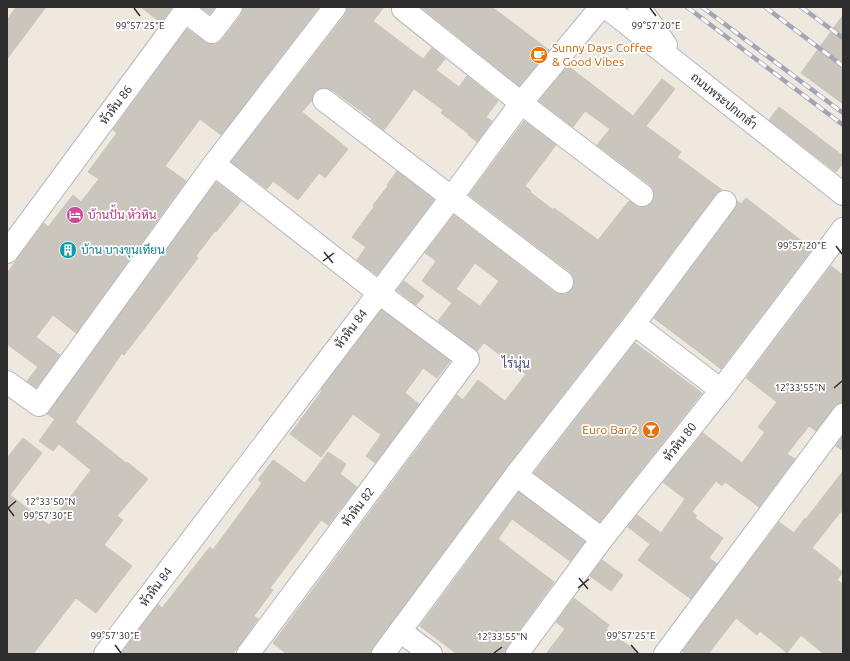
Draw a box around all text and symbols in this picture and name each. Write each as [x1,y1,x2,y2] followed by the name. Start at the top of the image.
[115,20,165,31] text: 99°57'25"E
[631,20,681,31] text: 99°57'20"E
[552,41,652,68] place label: Sunny Days Coffee & Good Vibes
[529,45,549,65] cafe icon: Sunny Days Coffee & Good Vibes
[689,70,760,131] street label: ถนนพระปกเกล้า
[97,83,135,127] street label: หัวหิน 86
[88,204,157,221] place label: บ้านปั้น หัวหิน
[65,205,85,225] hotel icon: บ้านปั้น หัวหิน
[58,240,78,260] building icon: บ้าน บางขุนเทียน
[777,240,827,251] text: 99°57'20"E
[81,242,165,259] place label: บ้าน บางขุนเทียน
[332,307,370,351] street label: หัวหิน 84
[501,355,530,373] district label: ไร่นุ่น
[775,382,825,393] text: 12°33'55"N
[641,420,661,440] bar icon: Euro Bar 2
[661,420,699,464] street label: หัวหิน 80
[582,423,638,436] place label: Euro Bar 2
[339,485,376,529] street label: หัวหิน 82
[25,496,75,507] text: 12°33'50"N
[23,510,73,521] text: 99°57'30"E
[137,565,175,609] street label: หัวหิน 84
[90,630,140,641] text: 99°57'30"E
[606,630,656,641] text: 99°57'25"E
[477,631,527,642] text: 12°33'55"N

